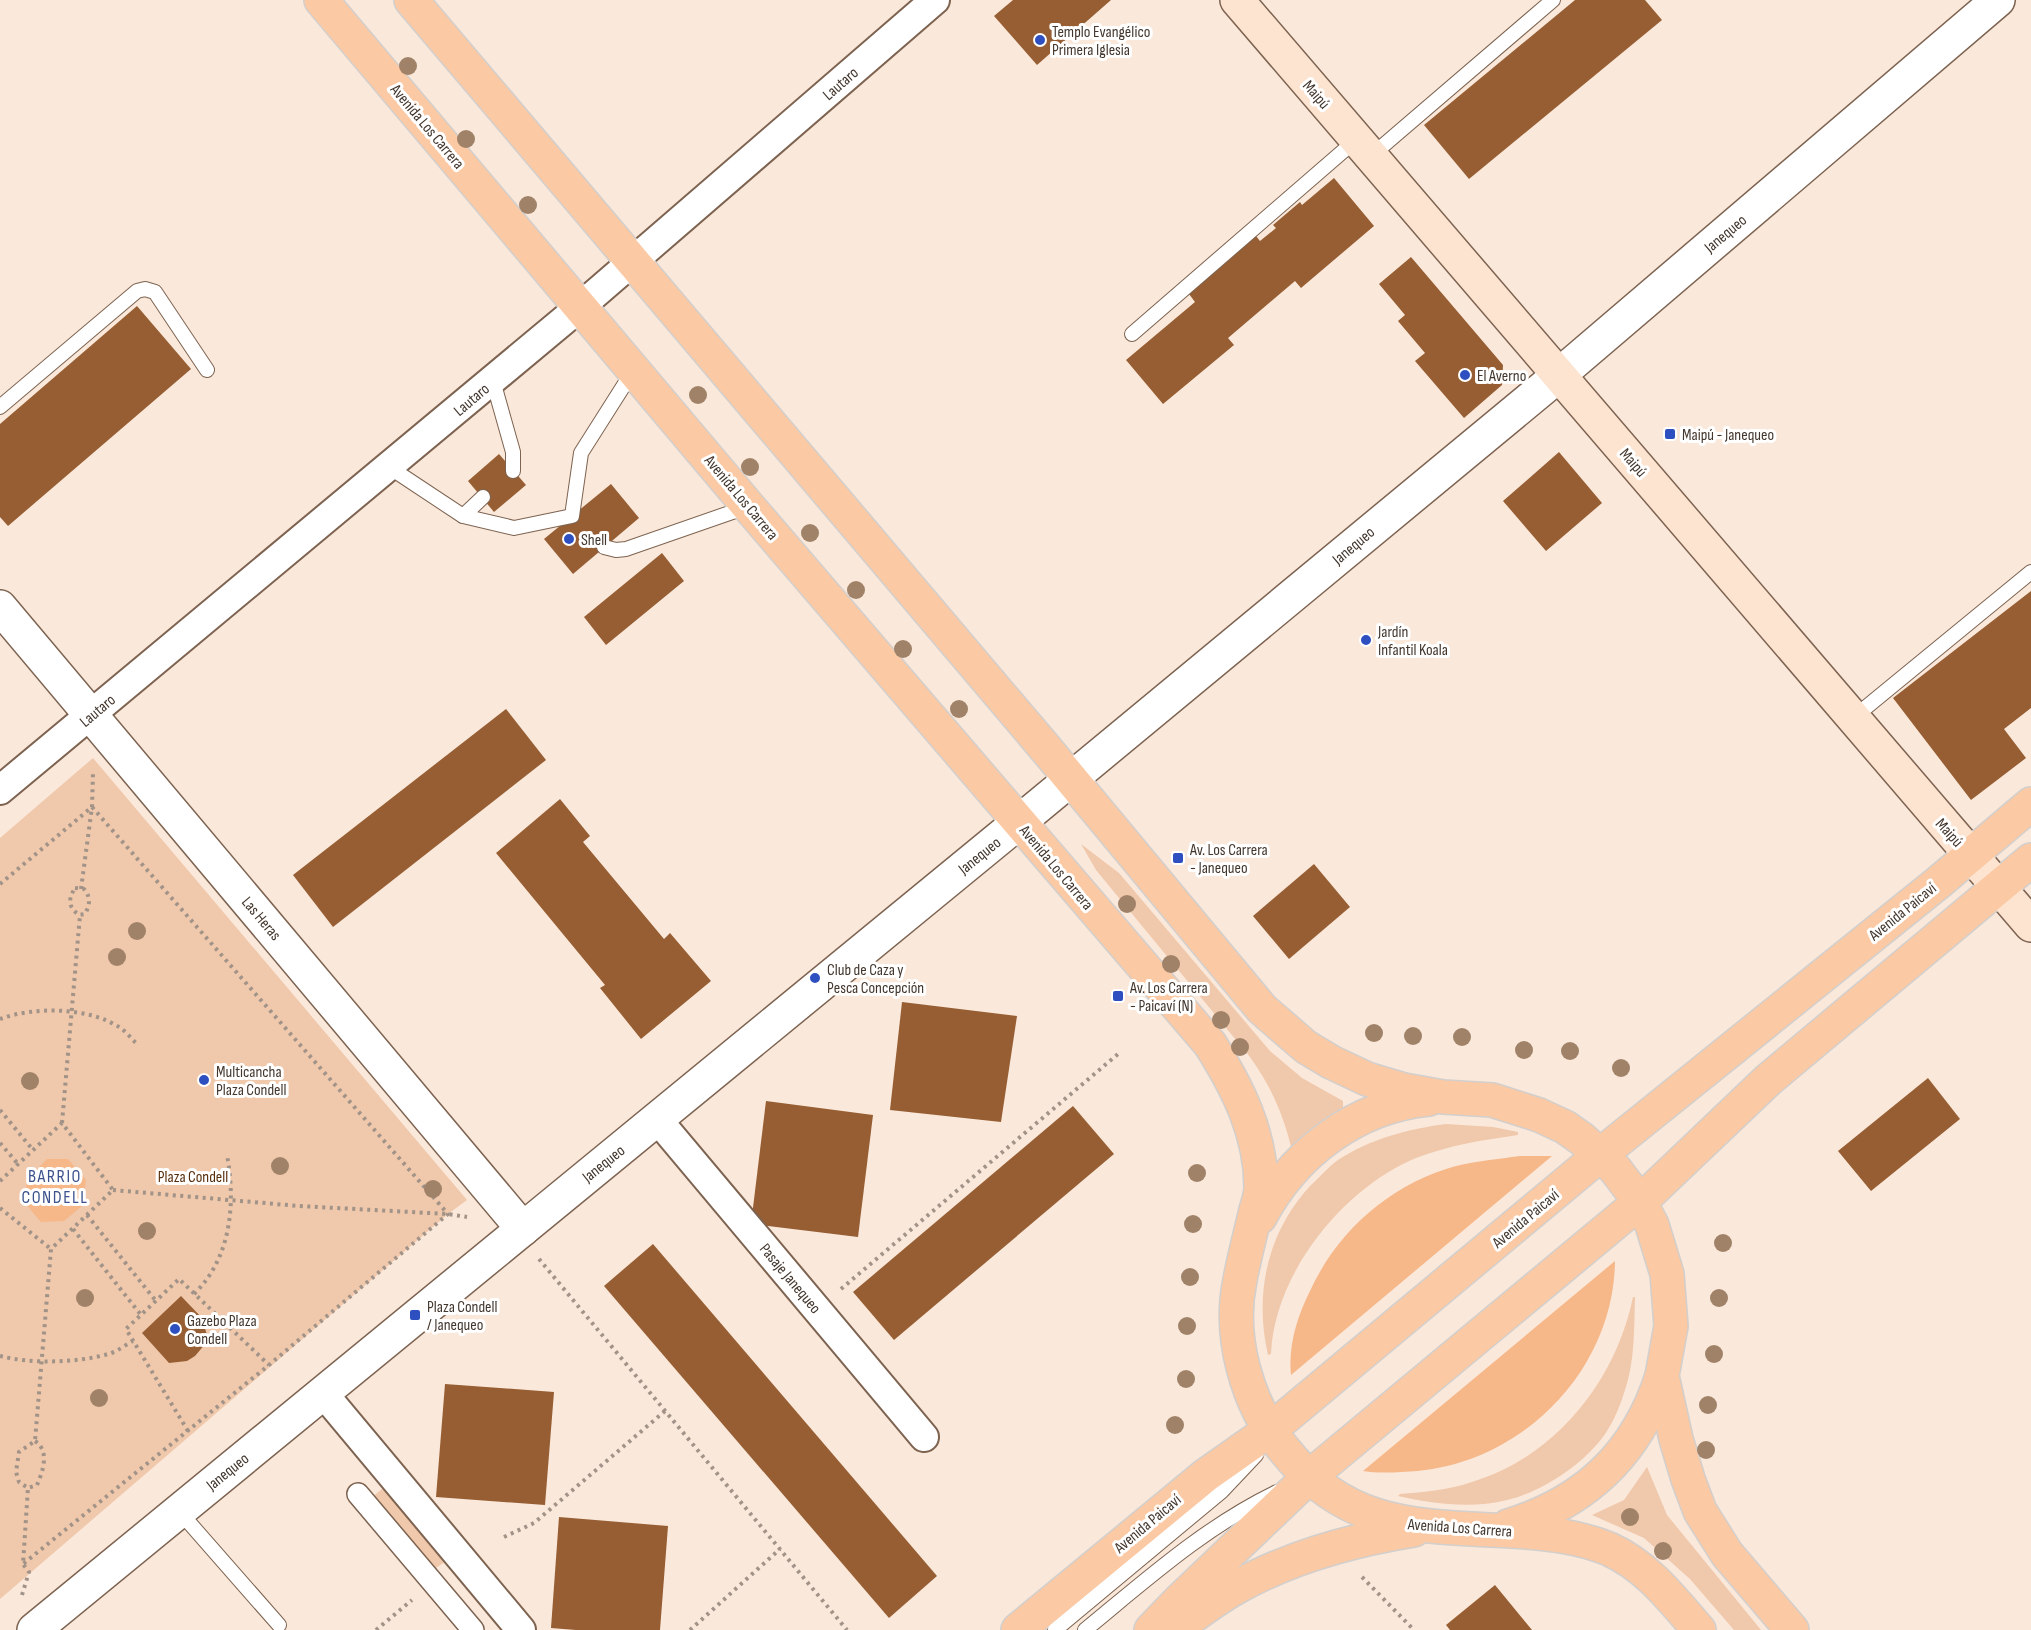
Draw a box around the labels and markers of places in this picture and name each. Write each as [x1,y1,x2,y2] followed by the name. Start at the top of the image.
[1052,23,1151,60] place label: Templo Evangélico Primera Iglesia
[1033,33,1047,47] marker: Templo Evangélico Primera Iglesia
[1477,367,1526,386] place label: El Averno
[1458,368,1472,382] marker: El Averno
[1682,426,1774,445] place label: Maipú - Janequeo
[1663,427,1677,441] marker: Maipú - Janequeo
[581,531,607,550] place label: Shell
[562,532,576,546] marker: Shell
[1377,623,1448,660] place label: Jardín Infantil Koala
[1359,633,1373,647] marker: Jardín Infantil Koala
[1189,841,1268,878] place label: Av. Los Carrera - Janequeo
[1171,851,1185,865] marker: Av. Los Carrera - Janequeo
[827,961,924,998] place label: Club de Caza y Pesca Concepción
[808,971,822,985] marker: Club de Caza y Pesca Concepción
[1129,979,1208,1016] place label: Av. Los Carrera - Paicaví (N)
[1111,989,1125,1003] marker: Av. Los Carrera - Paicaví (N)
[216,1063,287,1100] place label: Multicancha Plaza Condell
[197,1073,211,1087] marker: Multicancha Plaza Condell
[427,1298,498,1335] place label: Plaza Condell / Janequeo
[408,1308,422,1322] marker: Plaza Condell / Janequeo
[187,1312,257,1349] place label: Gazebo Plaza Condell
[168,1322,182,1336] marker: Gazebo Plaza Condell

